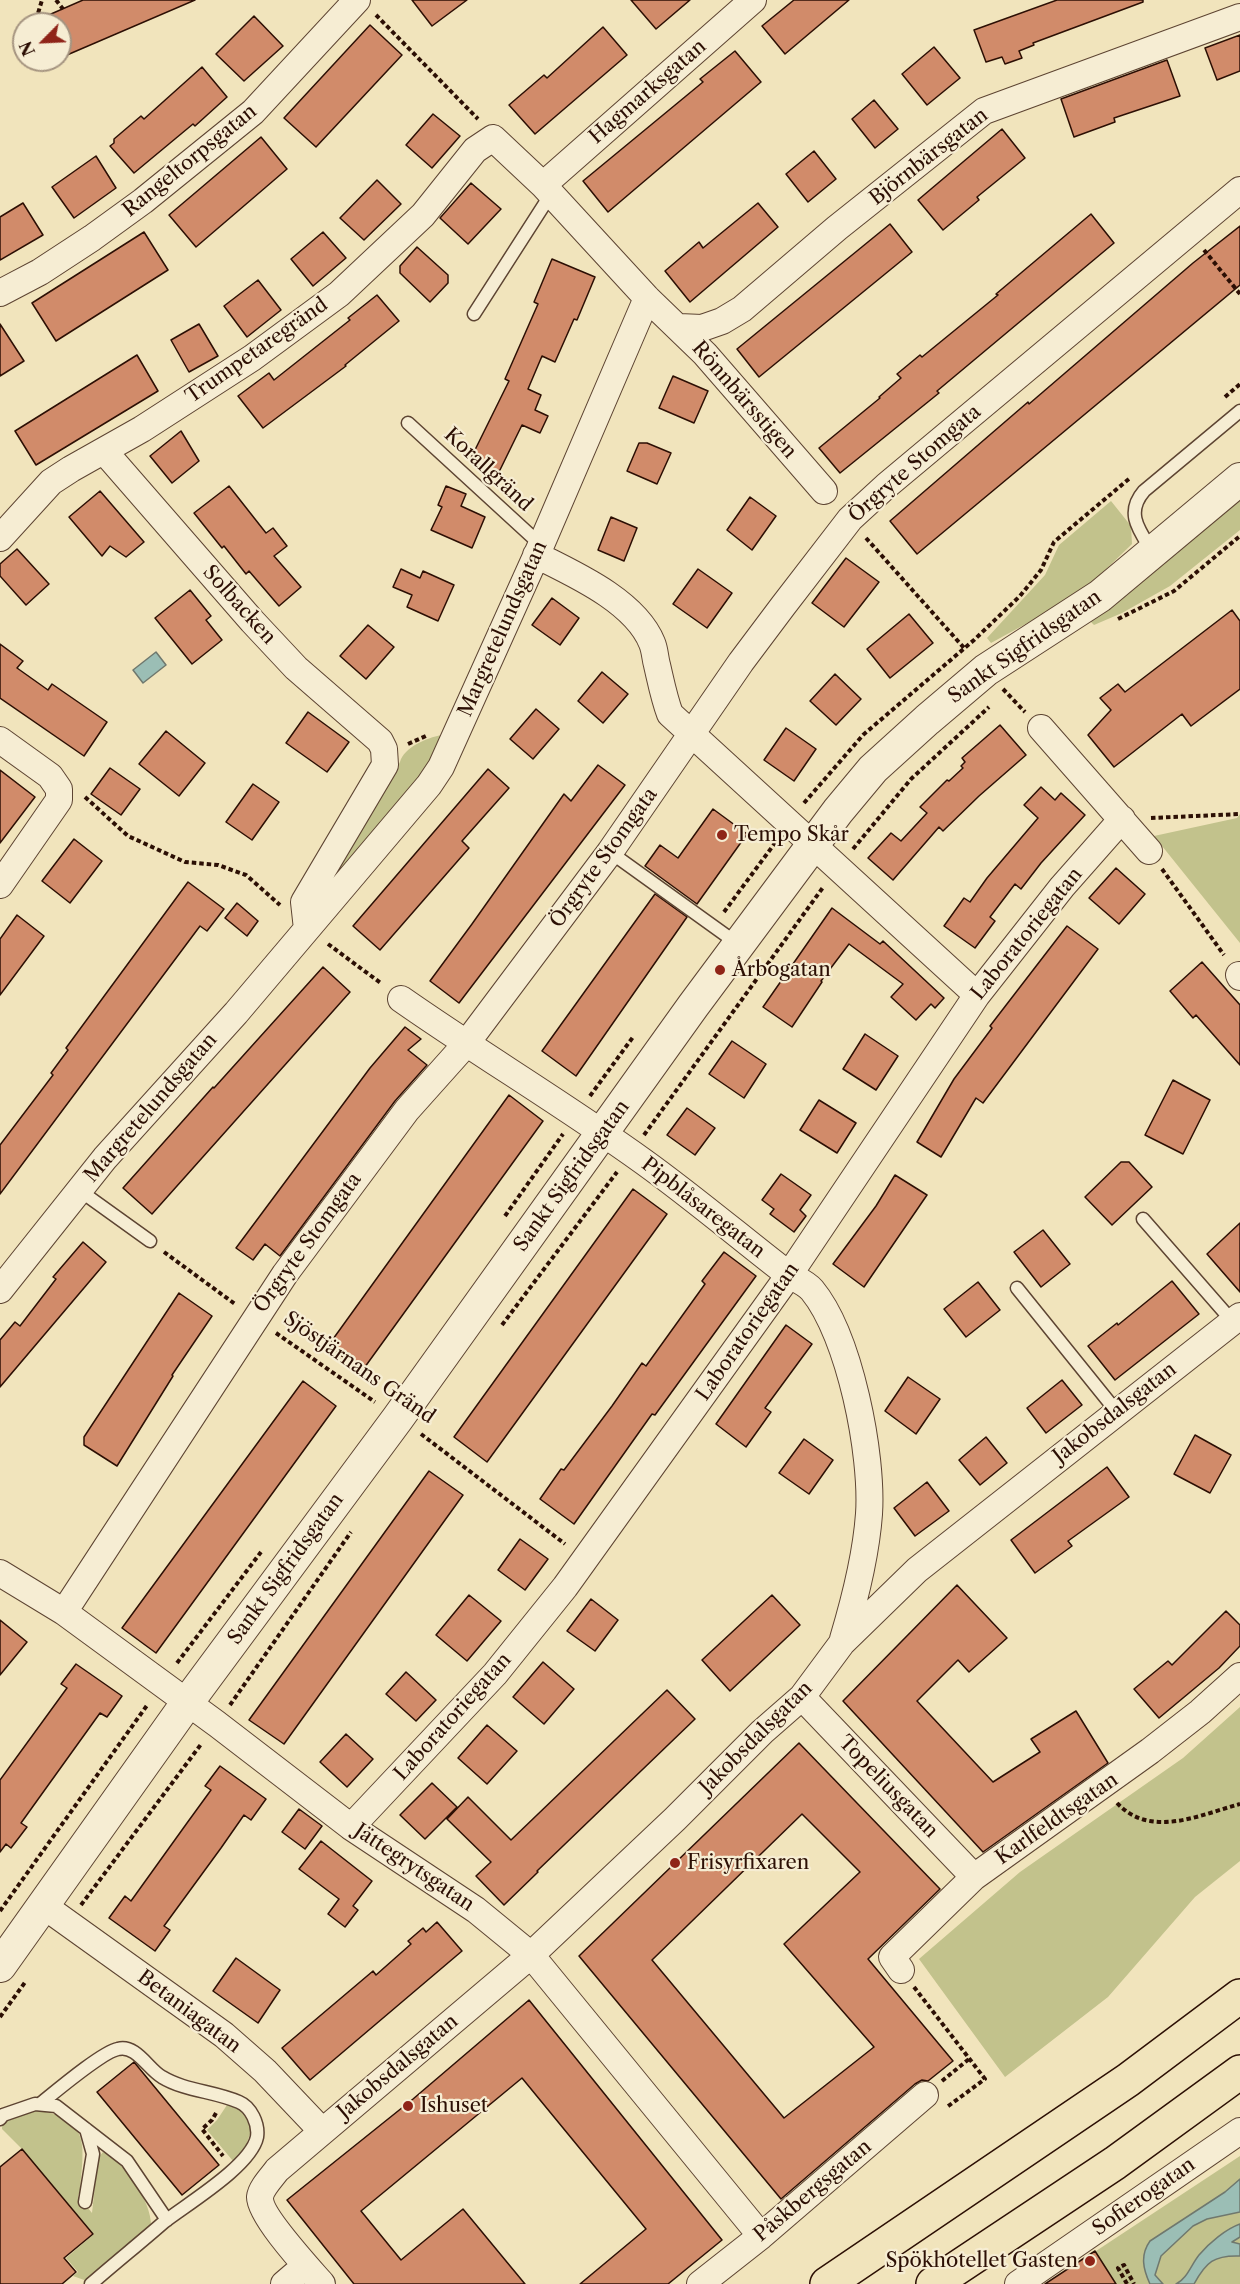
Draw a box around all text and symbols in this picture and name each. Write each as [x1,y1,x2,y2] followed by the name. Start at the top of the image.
[12,12,72,72] north arrow
[585,35,711,149] street label: Hagmarksgatan
[15,38,39,59] text: N
[118,100,262,222] street label: Rangeltorpsgatan
[865,103,993,211] street label: Björnbärsgatan
[181,293,333,409] street label: Trumpetaregränd
[687,336,801,464] street label: Rönnbärsstigen
[844,400,986,528] street label: Örgryte Stomgata
[439,423,537,517] street label: Korallgränd
[453,537,553,721] street label: Margretelundsgatan
[197,561,281,649] street label: Solbacken
[944,585,1106,709] street label: Sankt Sigfridsgatan
[545,783,663,933] street label: Örgryte Stomgata
[734,823,849,847] place label: Tempo Skår
[715,828,729,842] marker: Tempo Skår
[966,863,1088,1005] street label: Laboratoriegatan
[732,958,831,982] place label: Årbogatan
[713,963,727,977] marker: Årbogatan
[80,1028,222,1188] street label: Margretelundsgatan
[509,1096,635,1256] street label: Sankt Sigfridsgatan
[637,1152,769,1264] street label: Pipblåsaregatan
[249,1168,367,1318] street label: Örgryte Stomgata
[691,1258,805,1406] street label: Laboratoriegatan
[279,1307,439,1429] street label: Sjöstjärnans Gränd
[1049,1357,1181,1469] street label: Jakobsdalsgatan
[223,1489,349,1649] street label: Sankt Sigfridsgatan
[390,1648,516,1786] street label: Laboratoriegatan
[695,1677,817,1799] street label: Jakobsdalsgatan
[833,1731,943,1843] street label: Topeliusgatan
[991,1768,1123,1870] street label: Karlfeldtsgatan
[349,1819,479,1917] street label: Jättegrytsgatan
[687,1851,809,1875] place label: Frisyrfixaren
[668,1856,682,1870] marker: Frisyrfixaren
[133,1965,245,2059] street label: Betaniagatan
[333,2010,463,2124] street label: Jakobsdalsgatan
[420,2094,488,2118] place label: Ishuset
[401,2099,415,2113] marker: Ishuset
[749,2135,877,2247] street label: Påskbergsgatan
[1088,2153,1200,2241] street label: Sofierogatan
[885,2249,1078,2273] place label: Spökhotellet Gasten
[1083,2254,1097,2268] marker: Spökhotellet Gasten

